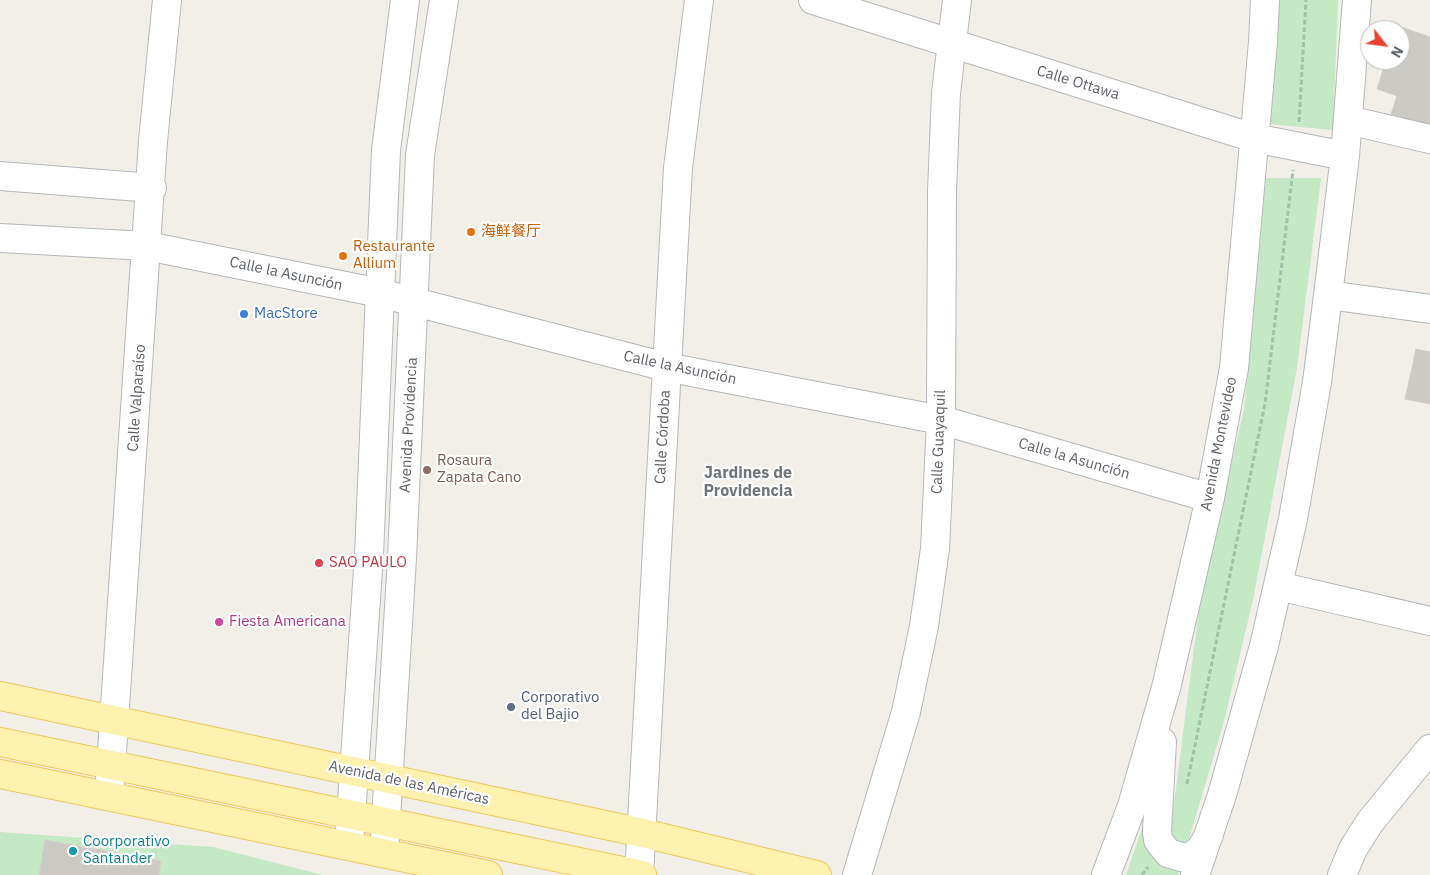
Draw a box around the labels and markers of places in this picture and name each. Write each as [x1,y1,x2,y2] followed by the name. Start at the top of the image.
[481,223,541,241] place label: 海鲜餐厅
[465,226,477,238] marker: 海鲜餐厅
[353,238,435,273] place label: Restaurante Allium
[337,250,349,262] marker: Restaurante Allium
[254,305,318,323] place label: MacStore
[238,308,250,320] marker: MacStore
[437,452,521,487] place label: Rosaura Zapata Cano
[421,464,433,476] marker: Rosaura Zapata Cano
[329,554,407,572] place label: SAO PAULO
[313,557,325,569] marker: SAO PAULO
[229,613,346,631] place label: Fiesta Americana
[213,616,225,628] marker: Fiesta Americana
[521,689,599,724] place label: Corporativo del Bajio
[505,701,517,713] marker: Corporativo del Bajio
[83,833,170,868] place label: Coorporativo Santander
[67,845,79,857] marker: Coorporativo Santander

